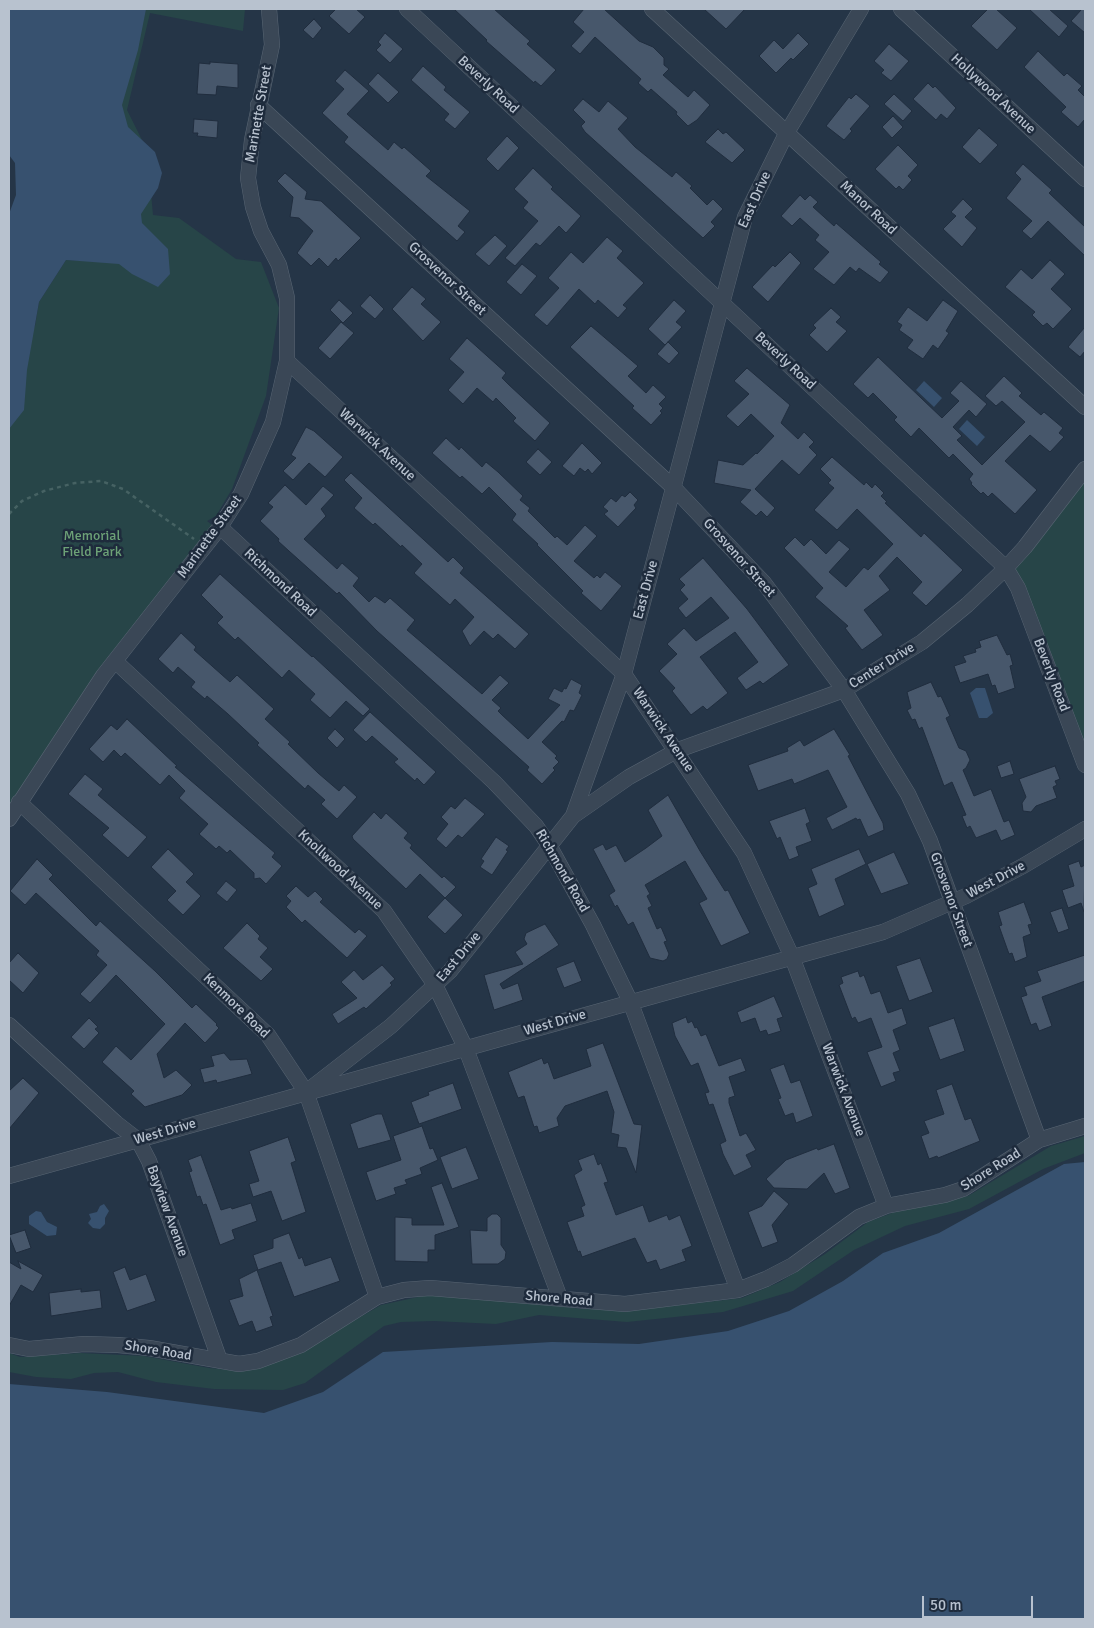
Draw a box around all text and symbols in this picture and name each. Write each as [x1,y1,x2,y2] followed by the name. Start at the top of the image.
[947,50,1039,138] street label: Hollywood Avenue
[454,53,522,117] street label: Beverly Road
[242,64,276,164] street label: Marinette Street
[735,169,775,231] street label: East Drive
[836,177,900,239] street label: Manor Road
[405,239,489,319] street label: Grosvenor Street
[751,329,819,393] street label: Beverly Road
[335,405,419,485] street label: Warwick Avenue
[174,492,246,582] street label: Marinette Street
[699,515,779,601] street label: Grosvenor Street
[62,528,122,560] park label: Memorial Field Park
[240,545,320,621] street label: Richmond Road
[630,559,662,621] street label: East Drive
[1029,636,1073,714] street label: Beverly Road
[846,639,918,693] street label: Center Drive
[628,684,698,776] street label: Warwick Avenue
[294,826,386,914] street label: Knollwood Avenue
[531,827,593,915] street label: Richmond Road
[926,850,976,950] street label: Grosvenor Street
[964,858,1028,902] street label: West Drive
[433,928,485,986] street label: East Drive
[199,970,273,1042] street label: Kenmore Road
[522,1006,588,1040] street label: West Drive
[818,1041,868,1139] street label: Warwick Avenue
[132,1115,198,1149] street label: West Drive
[958,1145,1024,1195] street label: Shore Road
[143,1163,191,1259] street label: Bayview Avenue
[525,1288,593,1310] street label: Shore Road
[123,1337,193,1365] street label: Shore Road
[924,1586,1035,1618] scale bar
[930,1596,961,1614] text: 50 m

